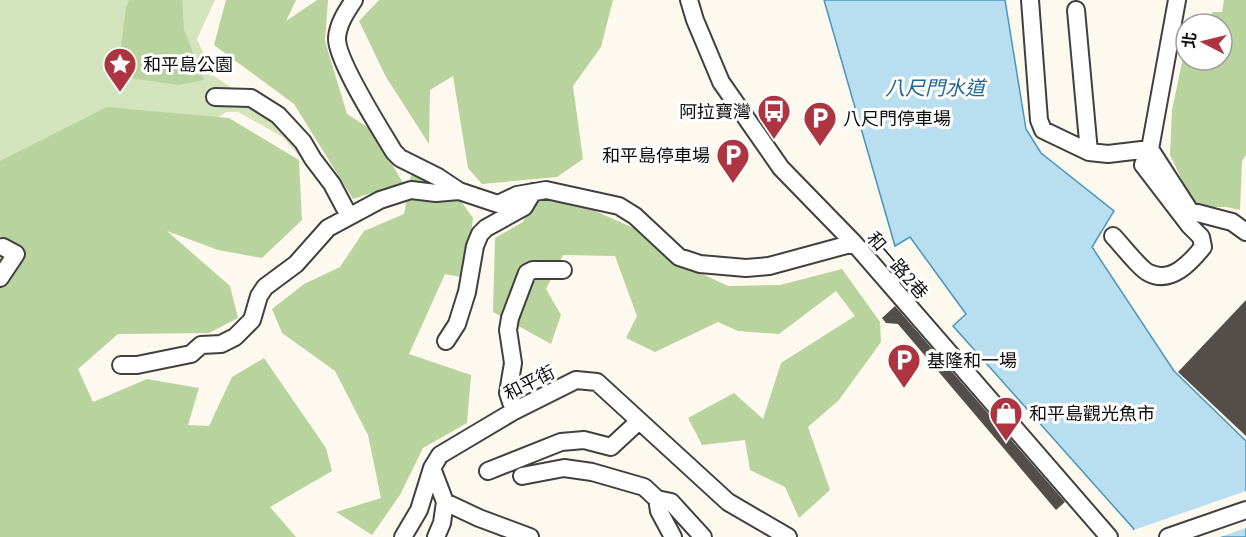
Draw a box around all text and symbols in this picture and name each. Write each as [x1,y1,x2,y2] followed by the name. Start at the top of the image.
[1174,12,1234,72] north arrow
[1177,31,1201,49] text: 北
[102,46,138,93] place icon: 和平島公園
[143,52,233,76] place label: 和平島公園
[885,74,988,101] water label: 八尺門水道
[756,93,792,140] bus stop icon: 阿拉寶灣
[679,99,751,123] place label: 阿拉寶灣
[802,100,838,147] parking icon: 八尺門停車場
[843,106,951,130] place label: 八尺門停車場
[715,137,751,184] parking icon: 和平島停車場
[602,143,710,167] place label: 和平島停車場
[862,226,934,304] street label: 和一路2巷
[886,342,922,389] parking icon: 基隆和一場
[927,348,1017,372] place label: 基隆和一場
[499,359,559,405] street label: 和平街
[988,395,1024,442] shop icon: 和平島觀光魚市
[1029,401,1155,425] place label: 和平島觀光魚市

